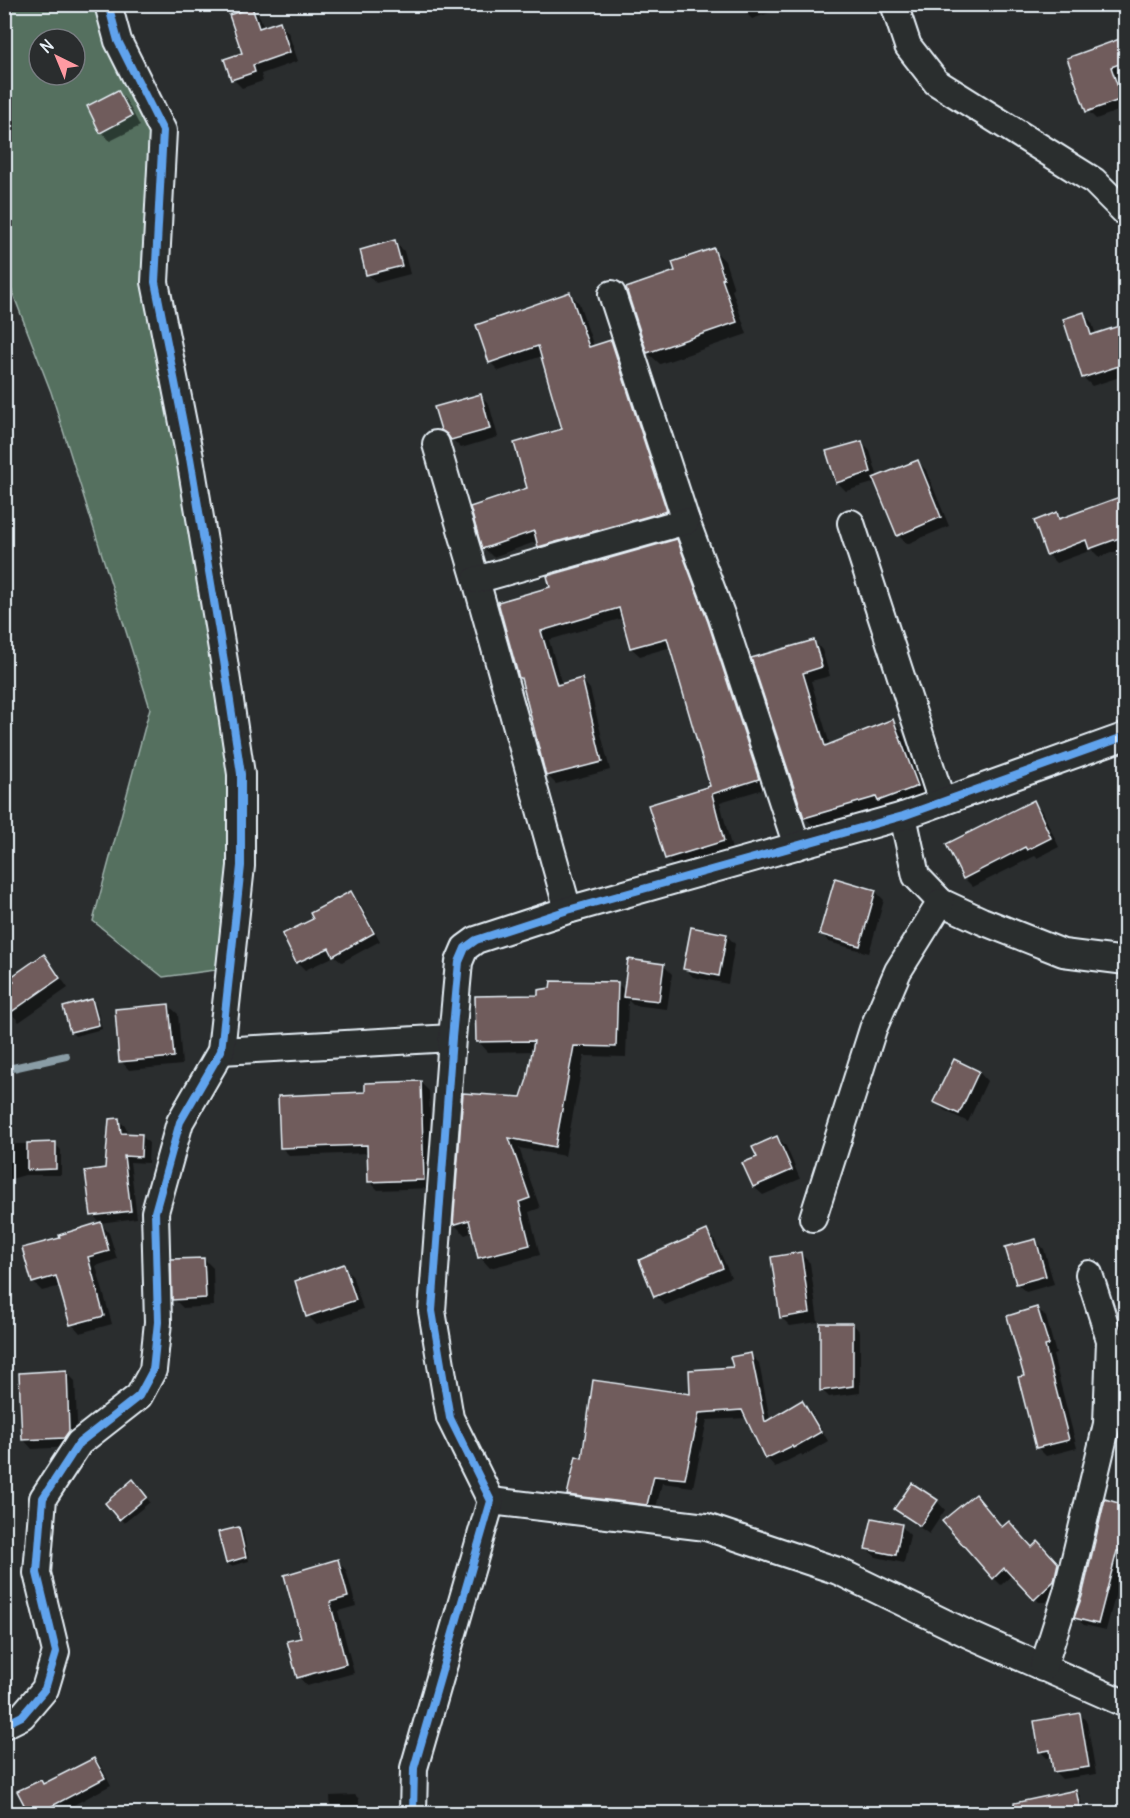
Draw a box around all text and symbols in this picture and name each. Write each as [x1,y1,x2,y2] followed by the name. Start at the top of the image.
[27,27,87,87] north arrow
[36,35,58,57] text: N

